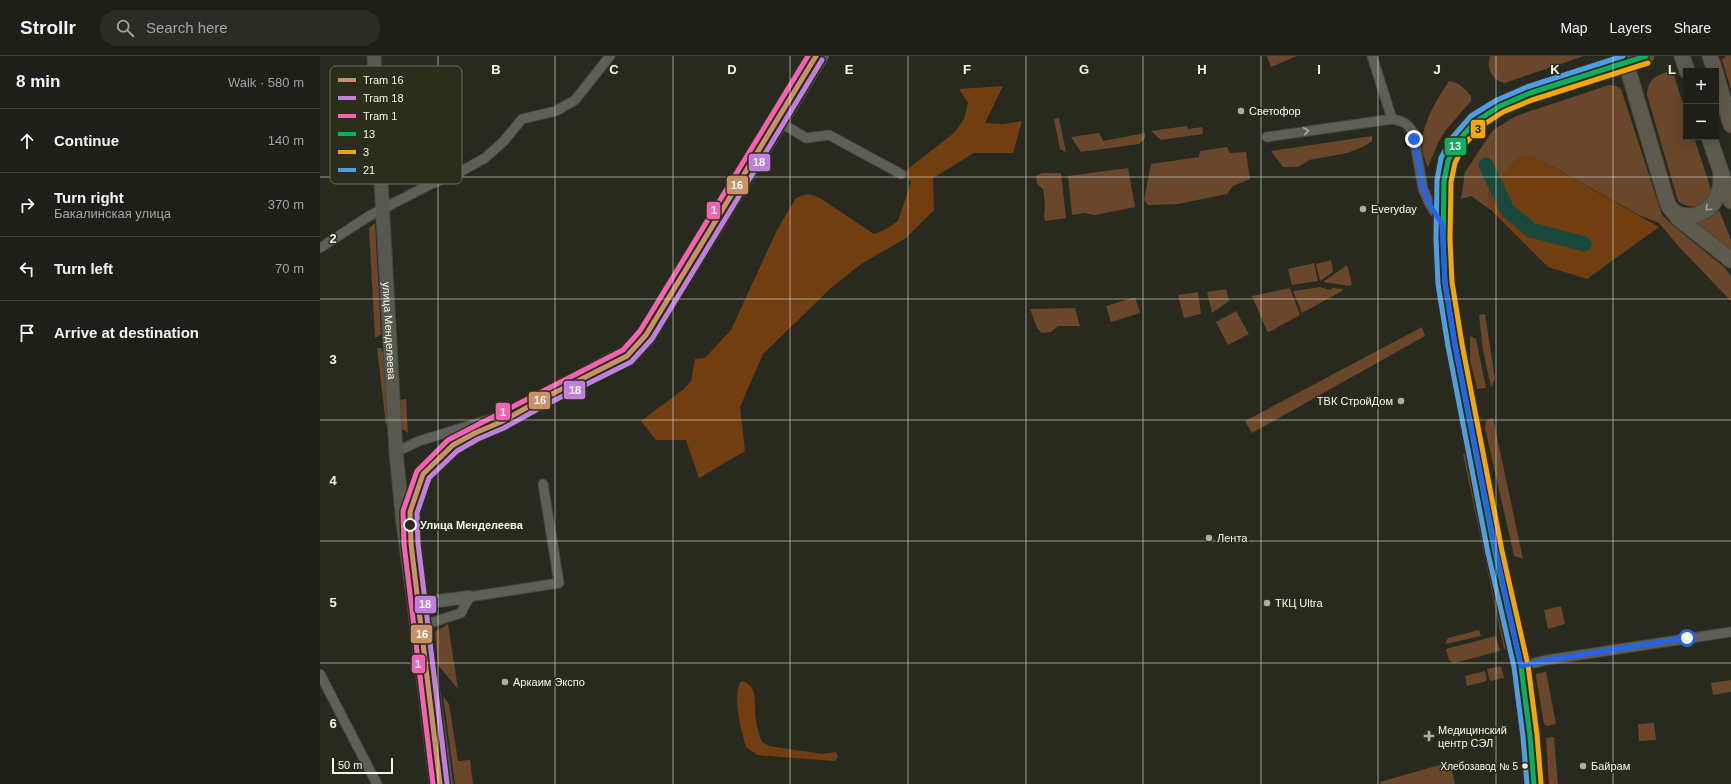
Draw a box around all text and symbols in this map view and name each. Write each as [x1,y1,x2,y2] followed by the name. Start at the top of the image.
[100,10,380,46] search box
[20,17,76,38] text: Strollr
[114,17,136,39] icon: search
[146,19,228,36] text: Search here
[1560,20,1588,36] text: Map
[1610,20,1652,36] text: Layers
[1674,20,1711,36] text: Share
[491,62,501,77] text: B
[609,62,619,77] text: C
[727,62,737,77] text: D
[845,62,854,77] text: E
[963,62,971,77] text: F
[1079,62,1089,77] text: G
[1197,62,1207,77] text: H
[1317,62,1321,77] text: I
[1433,62,1441,77] text: J
[1550,62,1560,77] text: K
[1668,62,1676,77] text: L
[330,66,462,184] legend
[1683,68,1719,140] map controls
[1683,68,1719,104] button: +
[16,72,60,91] text: 8 min
[363,74,404,86] text: Tram 16
[228,75,304,90] text: Walk · 580 m
[363,92,404,104] text: Tram 18
[1683,104,1719,140] button: −
[1249,105,1301,117] place label: Светофор
[1236,106,1246,116] marker: Светофор
[363,110,397,122] text: Tram 1
[1470,119,1486,139] line badge: 3
[1475,123,1481,135] text: 3
[1303,127,1309,136] one-way arrow
[363,128,375,140] text: 13
[16,130,38,152] icon: ahead
[1405,130,1423,148] route end
[54,132,119,149] text: Continue
[268,133,304,148] text: 140 m
[1444,137,1467,156] line badge: 13
[1449,140,1461,152] text: 13
[363,146,369,158] text: 3
[748,153,771,172] line badge: 18
[753,156,765,168] text: 18
[363,164,375,176] text: 21
[726,175,749,195] line badge: 16
[731,179,743,191] text: 16
[54,189,124,206] text: Turn right
[16,194,38,216] icon: right
[268,197,304,212] text: 370 m
[706,201,721,220] line badge: 1
[1371,203,1417,215] place label: Everyday
[711,204,717,216] text: 1
[1358,204,1368,214] marker: Everyday
[1705,204,1713,211] one-way arrow
[54,206,171,221] text: Бакалинская улица
[329,231,337,246] text: 2
[16,258,38,280] icon: left
[54,260,113,277] text: Turn left
[275,261,304,276] text: 70 m
[381,282,398,380] street label: улица Менделеева
[16,322,38,344] icon: arrive
[54,324,199,341] text: Arrive at destination
[329,352,337,367] text: 3
[563,380,586,400] line badge: 18
[569,384,581,396] text: 18
[528,391,551,410] line badge: 16
[534,394,546,406] text: 16
[1317,395,1393,407] place label: ТВК СтройДом
[1396,396,1406,406] marker: ТВК СтройДом
[495,402,511,421] line badge: 1
[500,406,506,418] text: 1
[329,473,337,488] text: 4
[403,518,417,532] marker: Улица Менделеева
[420,519,524,531] place label: Улица Менделеева
[1217,532,1248,544] place label: Лента
[1204,533,1214,543] marker: Лента
[329,595,337,610] text: 5
[414,595,437,614] line badge: 18
[1275,597,1323,609] place label: ТКЦ Ultra
[419,598,431,610] text: 18
[1262,598,1272,608] marker: ТКЦ Ultra
[410,624,433,644] line badge: 16
[416,628,428,640] text: 16
[1678,629,1696,647] route start
[411,654,426,674] line badge: 1
[415,658,421,670] text: 1
[513,676,585,688] place label: Аркаим Экспо
[500,677,510,687] marker: Аркаим Экспо
[329,716,337,731] text: 6
[1438,724,1507,749] place label: Медицинский центр СЭЛ
[1423,730,1435,742] marker: Медицинский центр СЭЛ
[332,756,393,775] scale bar
[338,759,362,771] text: 50 m
[1591,760,1630,772] place label: Байрам
[1441,761,1518,772] place label: Хлебозавод № 5
[1520,761,1530,771] marker: Хлебозавод № 5
[1578,761,1588,771] marker: Байрам

